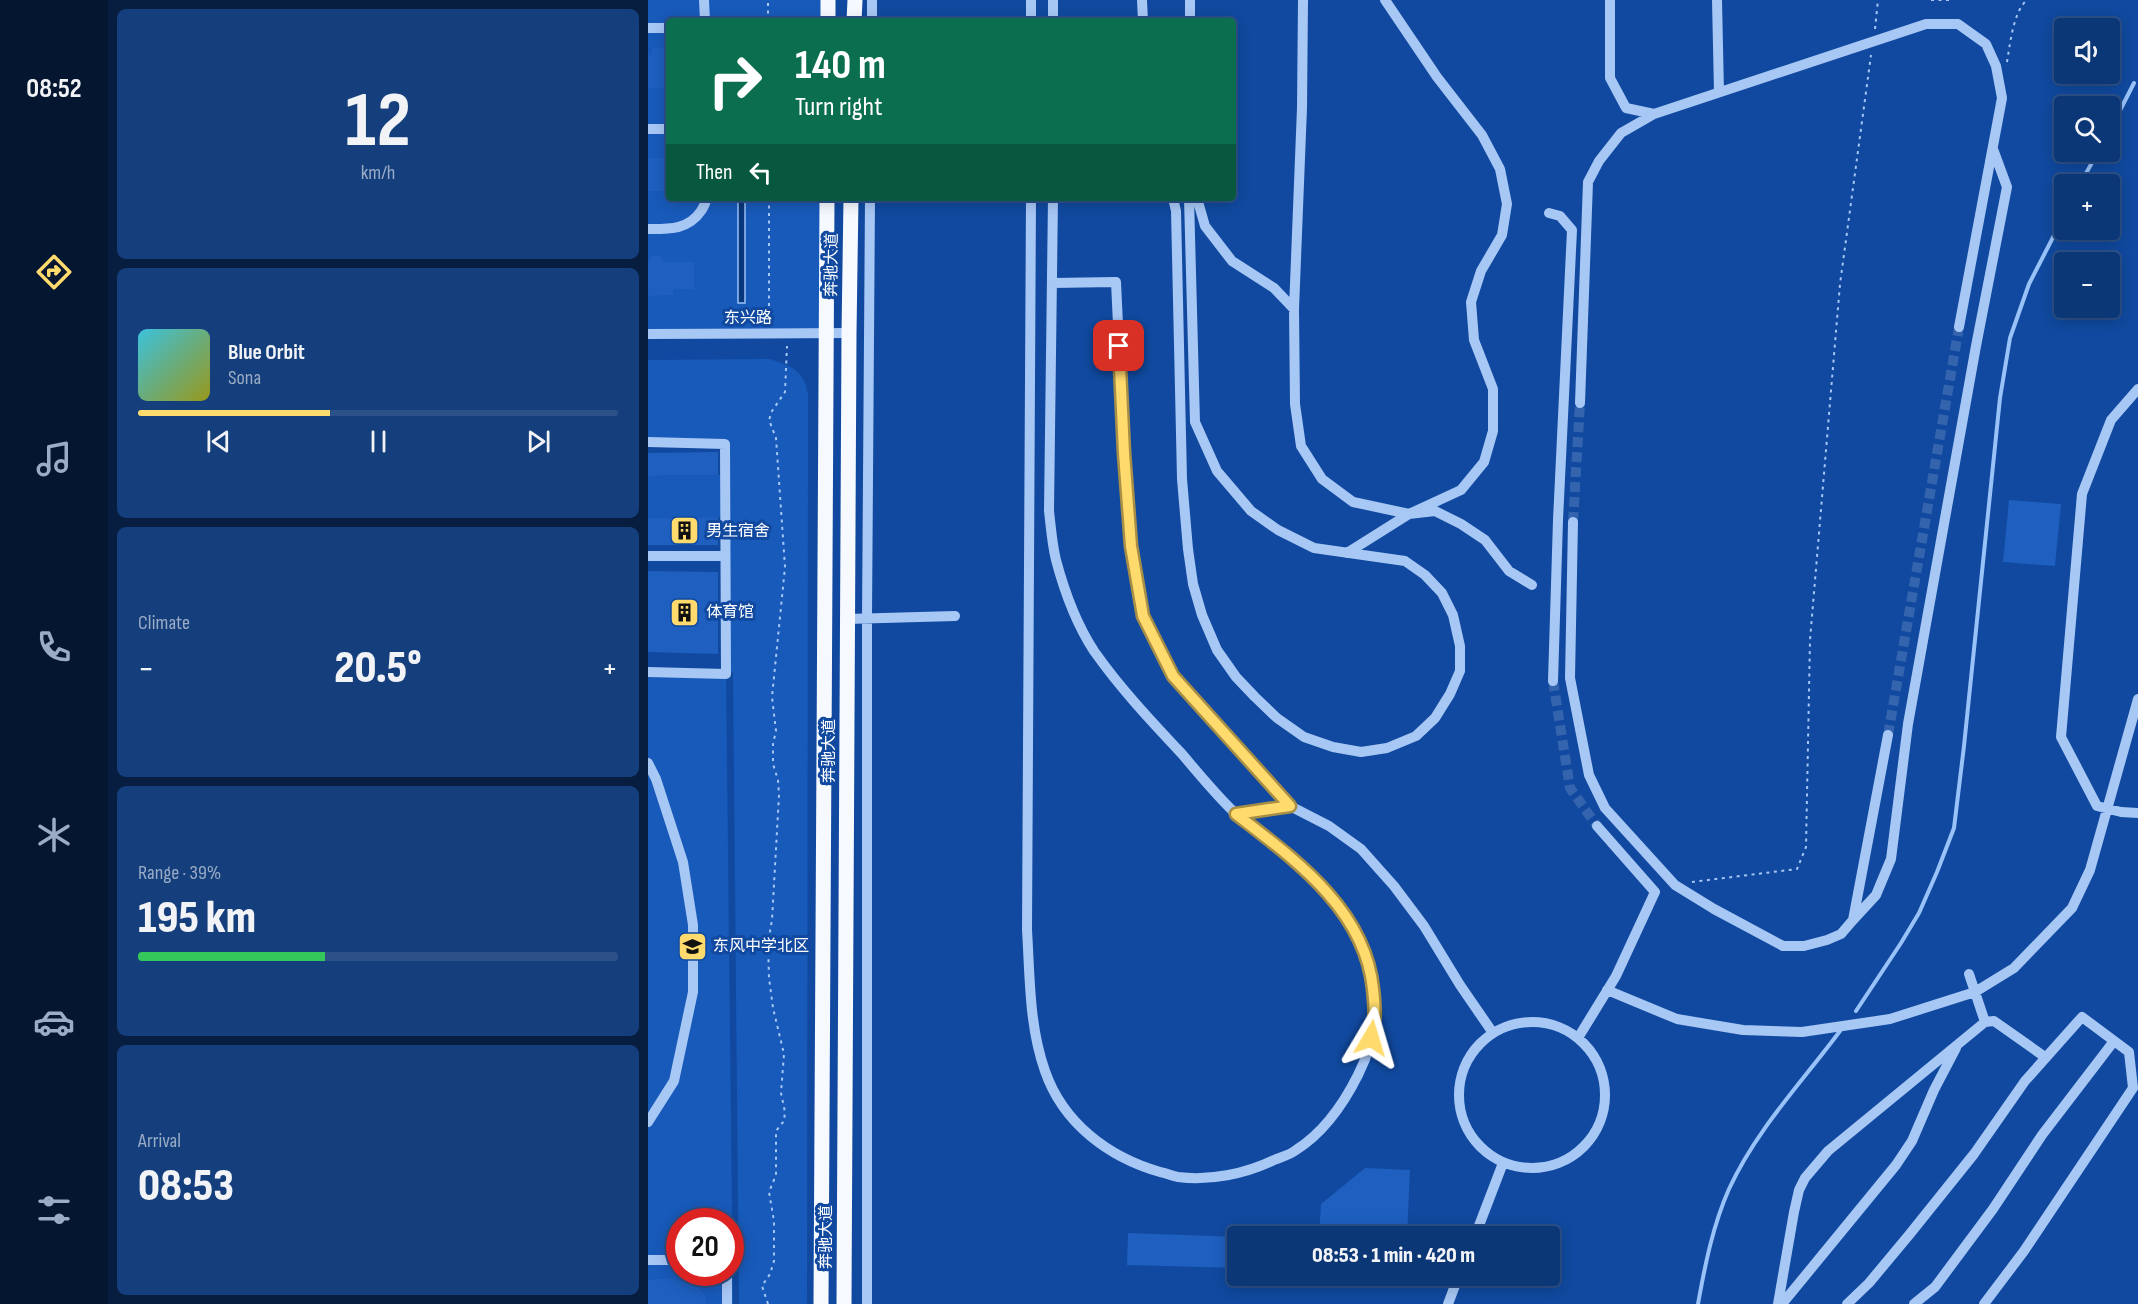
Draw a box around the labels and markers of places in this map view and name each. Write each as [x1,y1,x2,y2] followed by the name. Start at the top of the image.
[1093,320,1144,371] pin
[669,515,701,547] building icon: 男生宿舍
[706,522,770,541] place label: 男生宿舍
[669,596,701,628] building icon: 体育馆
[706,603,754,622] place label: 体育馆
[676,930,708,962] school or university icon: 东风中学北区
[713,937,809,956] place label: 东风中学北区

